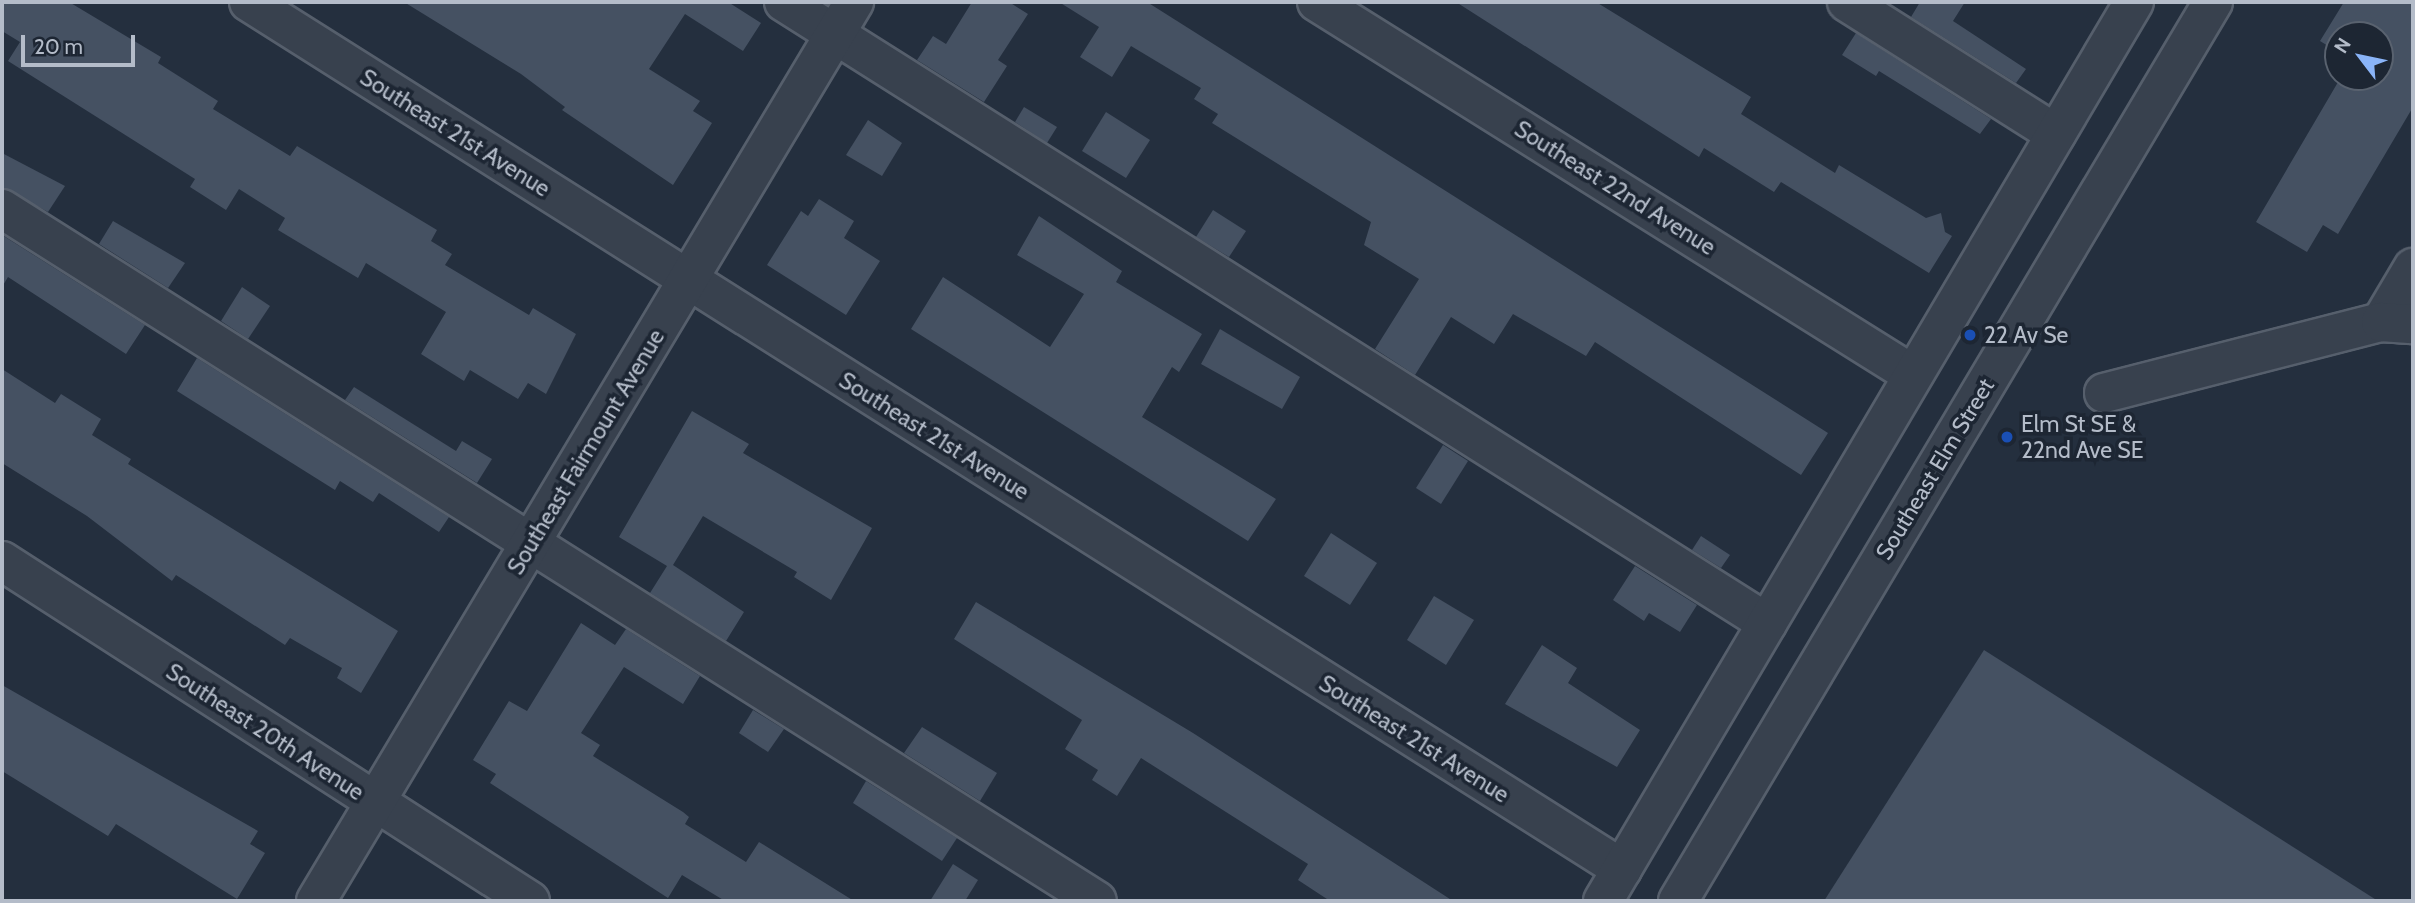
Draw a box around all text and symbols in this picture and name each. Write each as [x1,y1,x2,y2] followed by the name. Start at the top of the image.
[24,21,138,65] scale bar
[2324,21,2394,91] north arrow
[34,34,83,59] text: 20 m
[2329,34,2356,57] text: N
[355,63,555,203] street label: Southeast 21st Avenue
[1510,115,1720,261] street label: Southeast 22nd Avenue
[1984,321,2068,349] place label: 22 Av Se
[502,324,670,580] street label: Southeast Fairmount Avenue
[1962,327,1978,343] marker: 22 Av Se
[834,366,1034,506] street label: Southeast 21st Avenue
[1870,374,2000,564] street label: Southeast Elm Street
[2021,410,2143,464] place label: Elm St SE & 22nd Ave SE
[1999,429,2015,445] marker: Elm St SE & 22nd Ave SE
[161,658,369,806] street label: Southeast 20th Avenue
[1314,669,1514,809] street label: Southeast 21st Avenue

